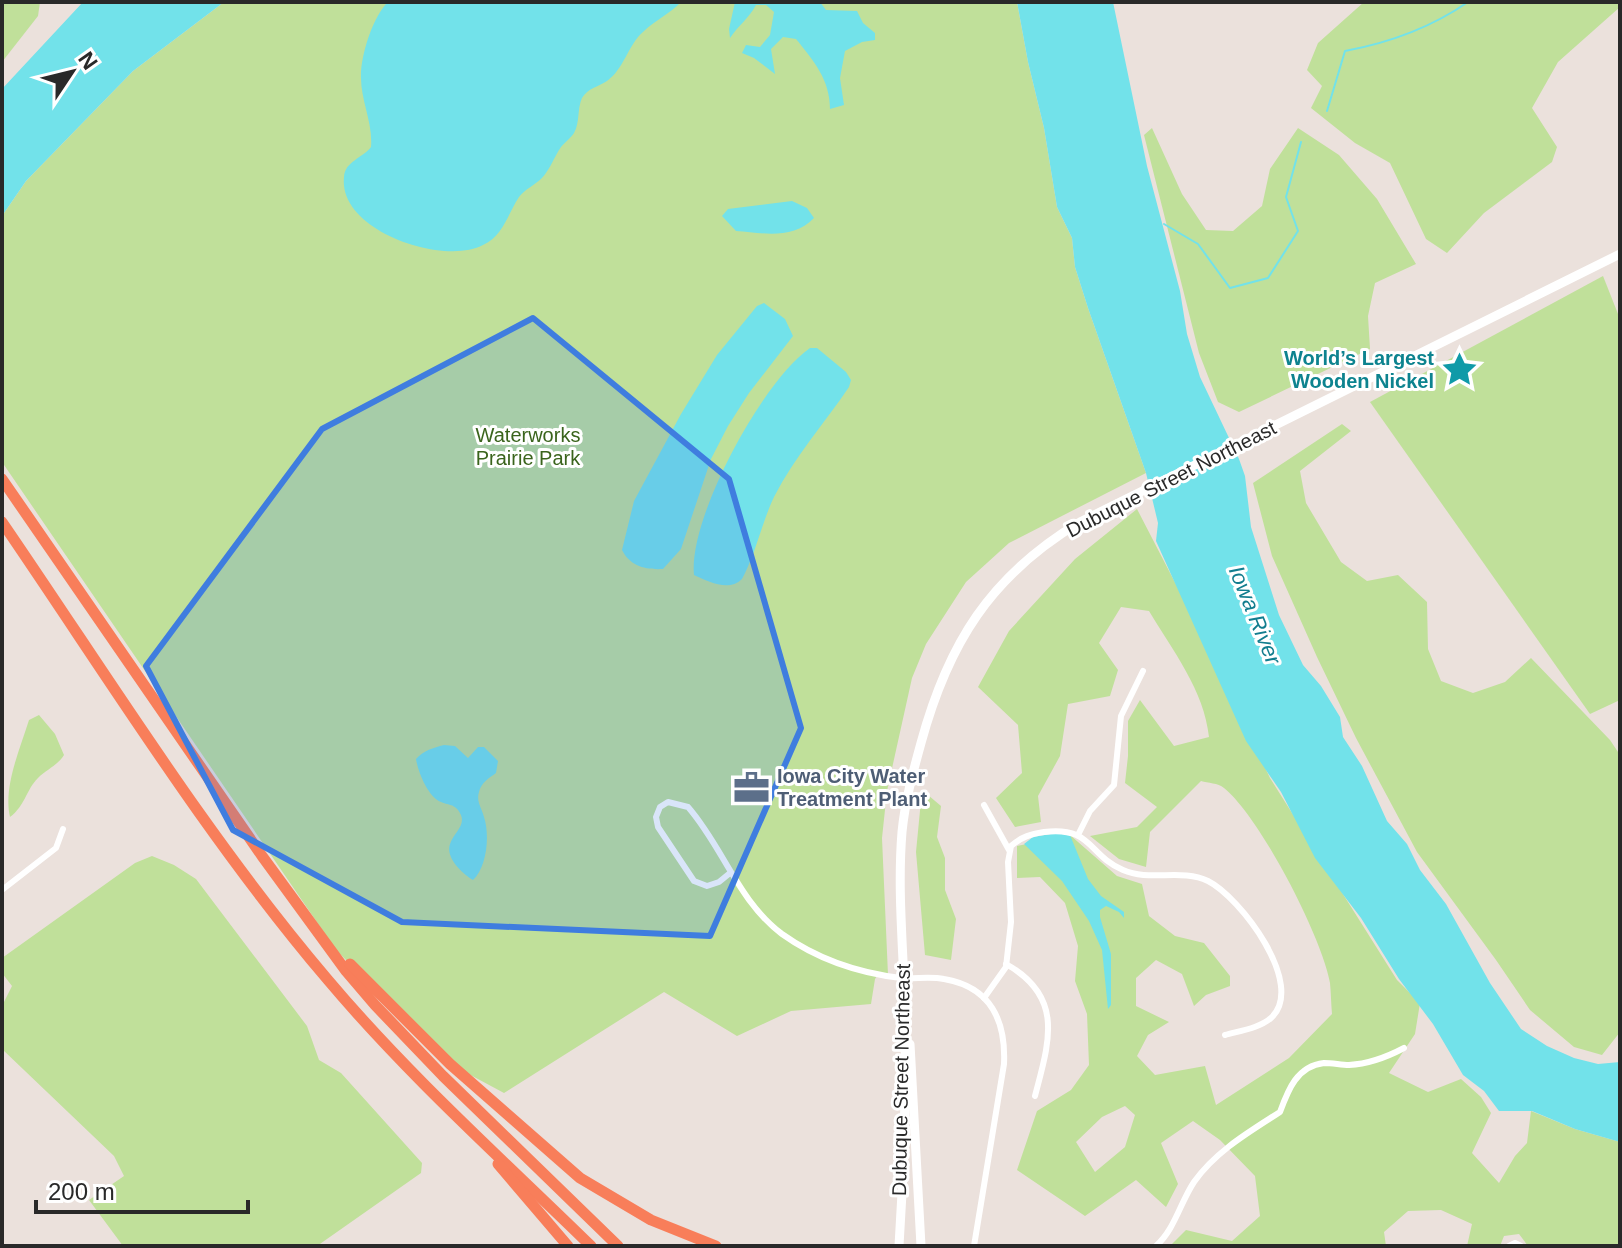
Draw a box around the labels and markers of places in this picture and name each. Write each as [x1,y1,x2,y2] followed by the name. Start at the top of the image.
[1284,347,1434,392] place label: World’s Largest Wooden Nickel
[1441,351,1479,389] place icon: World’s Largest Wooden Nickel
[777,765,927,810] place label: Iowa City Water Treatment Plant
[732,769,770,807] office icon: Iowa City Water Treatment Plant

